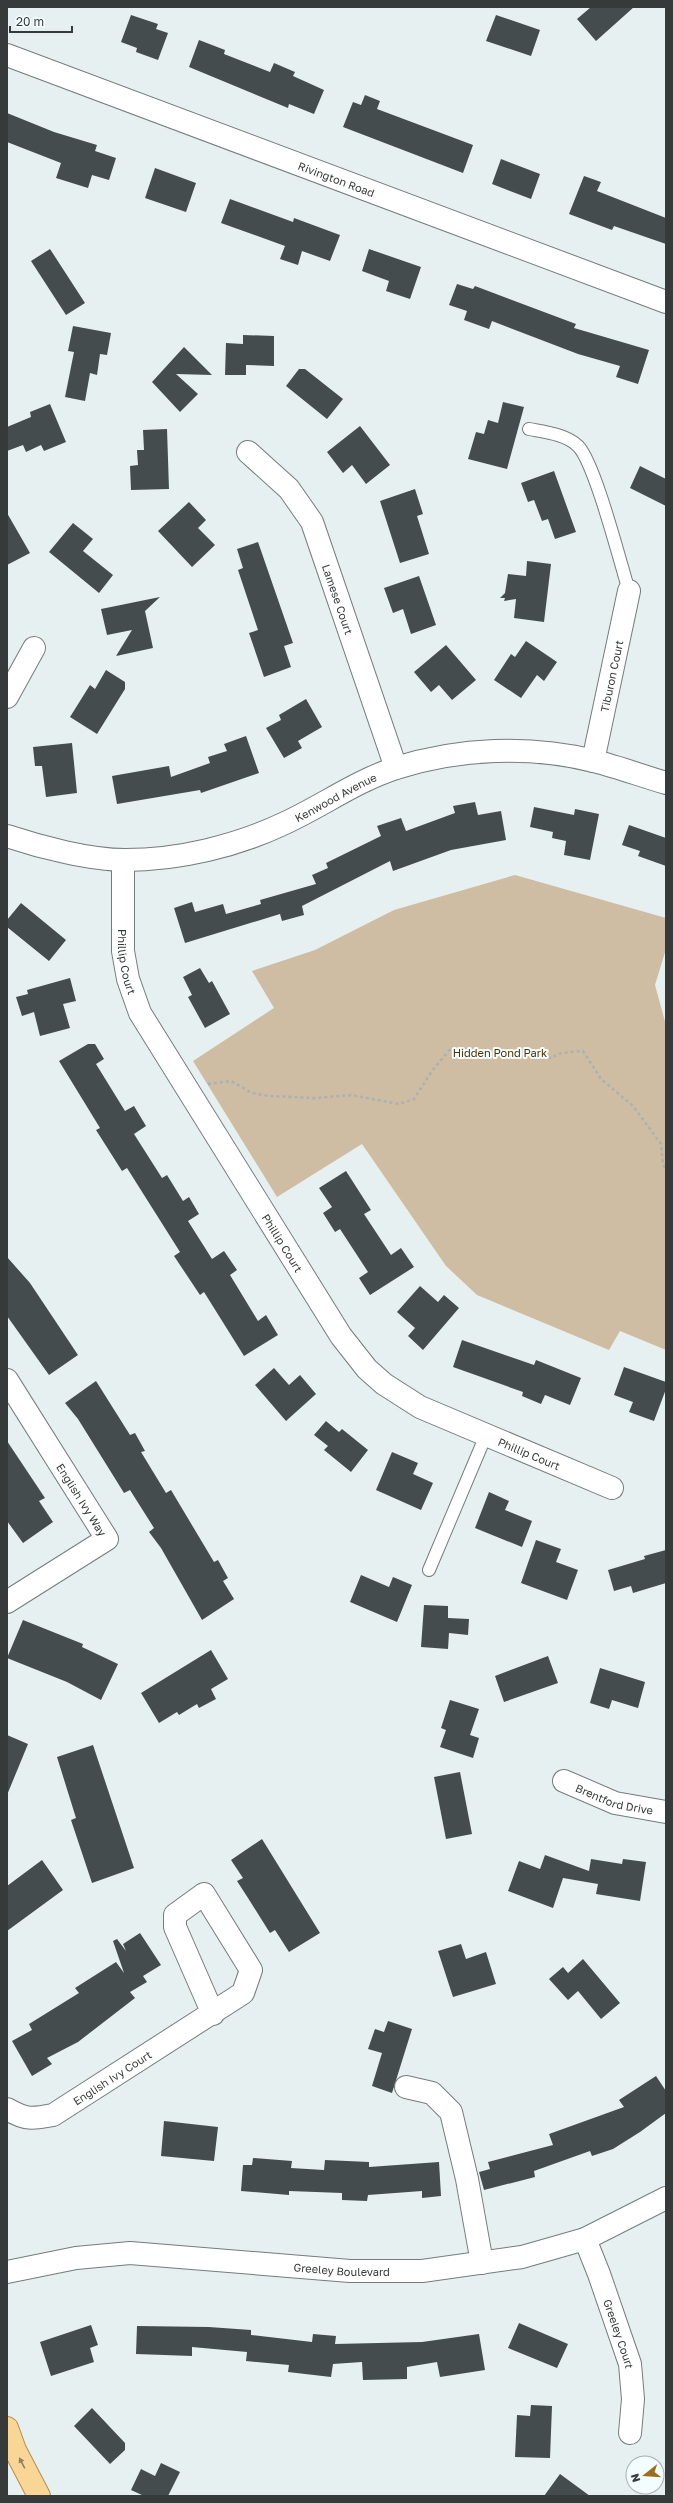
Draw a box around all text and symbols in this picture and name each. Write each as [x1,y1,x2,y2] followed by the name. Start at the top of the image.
[10,8,72,34] scale bar
[16,14,44,29] text: 20 m
[297,158,377,199] street label: Rivington Road
[320,562,356,636] street label: Lamese Court
[597,639,625,713] street label: Tiburon Court
[292,770,378,824] street label: Kenwood Avenue
[116,929,139,996] street label: Phillip Court
[453,1046,547,1059] park label: Hidden Pond Park
[260,1211,306,1274] street label: Phillip Court
[496,1434,562,1472] street label: Phillip Court
[54,1461,110,1538] street label: English Ivy Way
[574,1780,654,1816] street label: Brentford Drive
[70,2047,154,2107] street label: English Ivy Court
[293,2260,390,2278] street label: Greeley Boulevard
[602,2297,637,2369] street label: Greeley Court
[625,2455,665,2495] north arrow
[19,2457,25,2468] one-way arrow
[628,2472,642,2484] text: N

